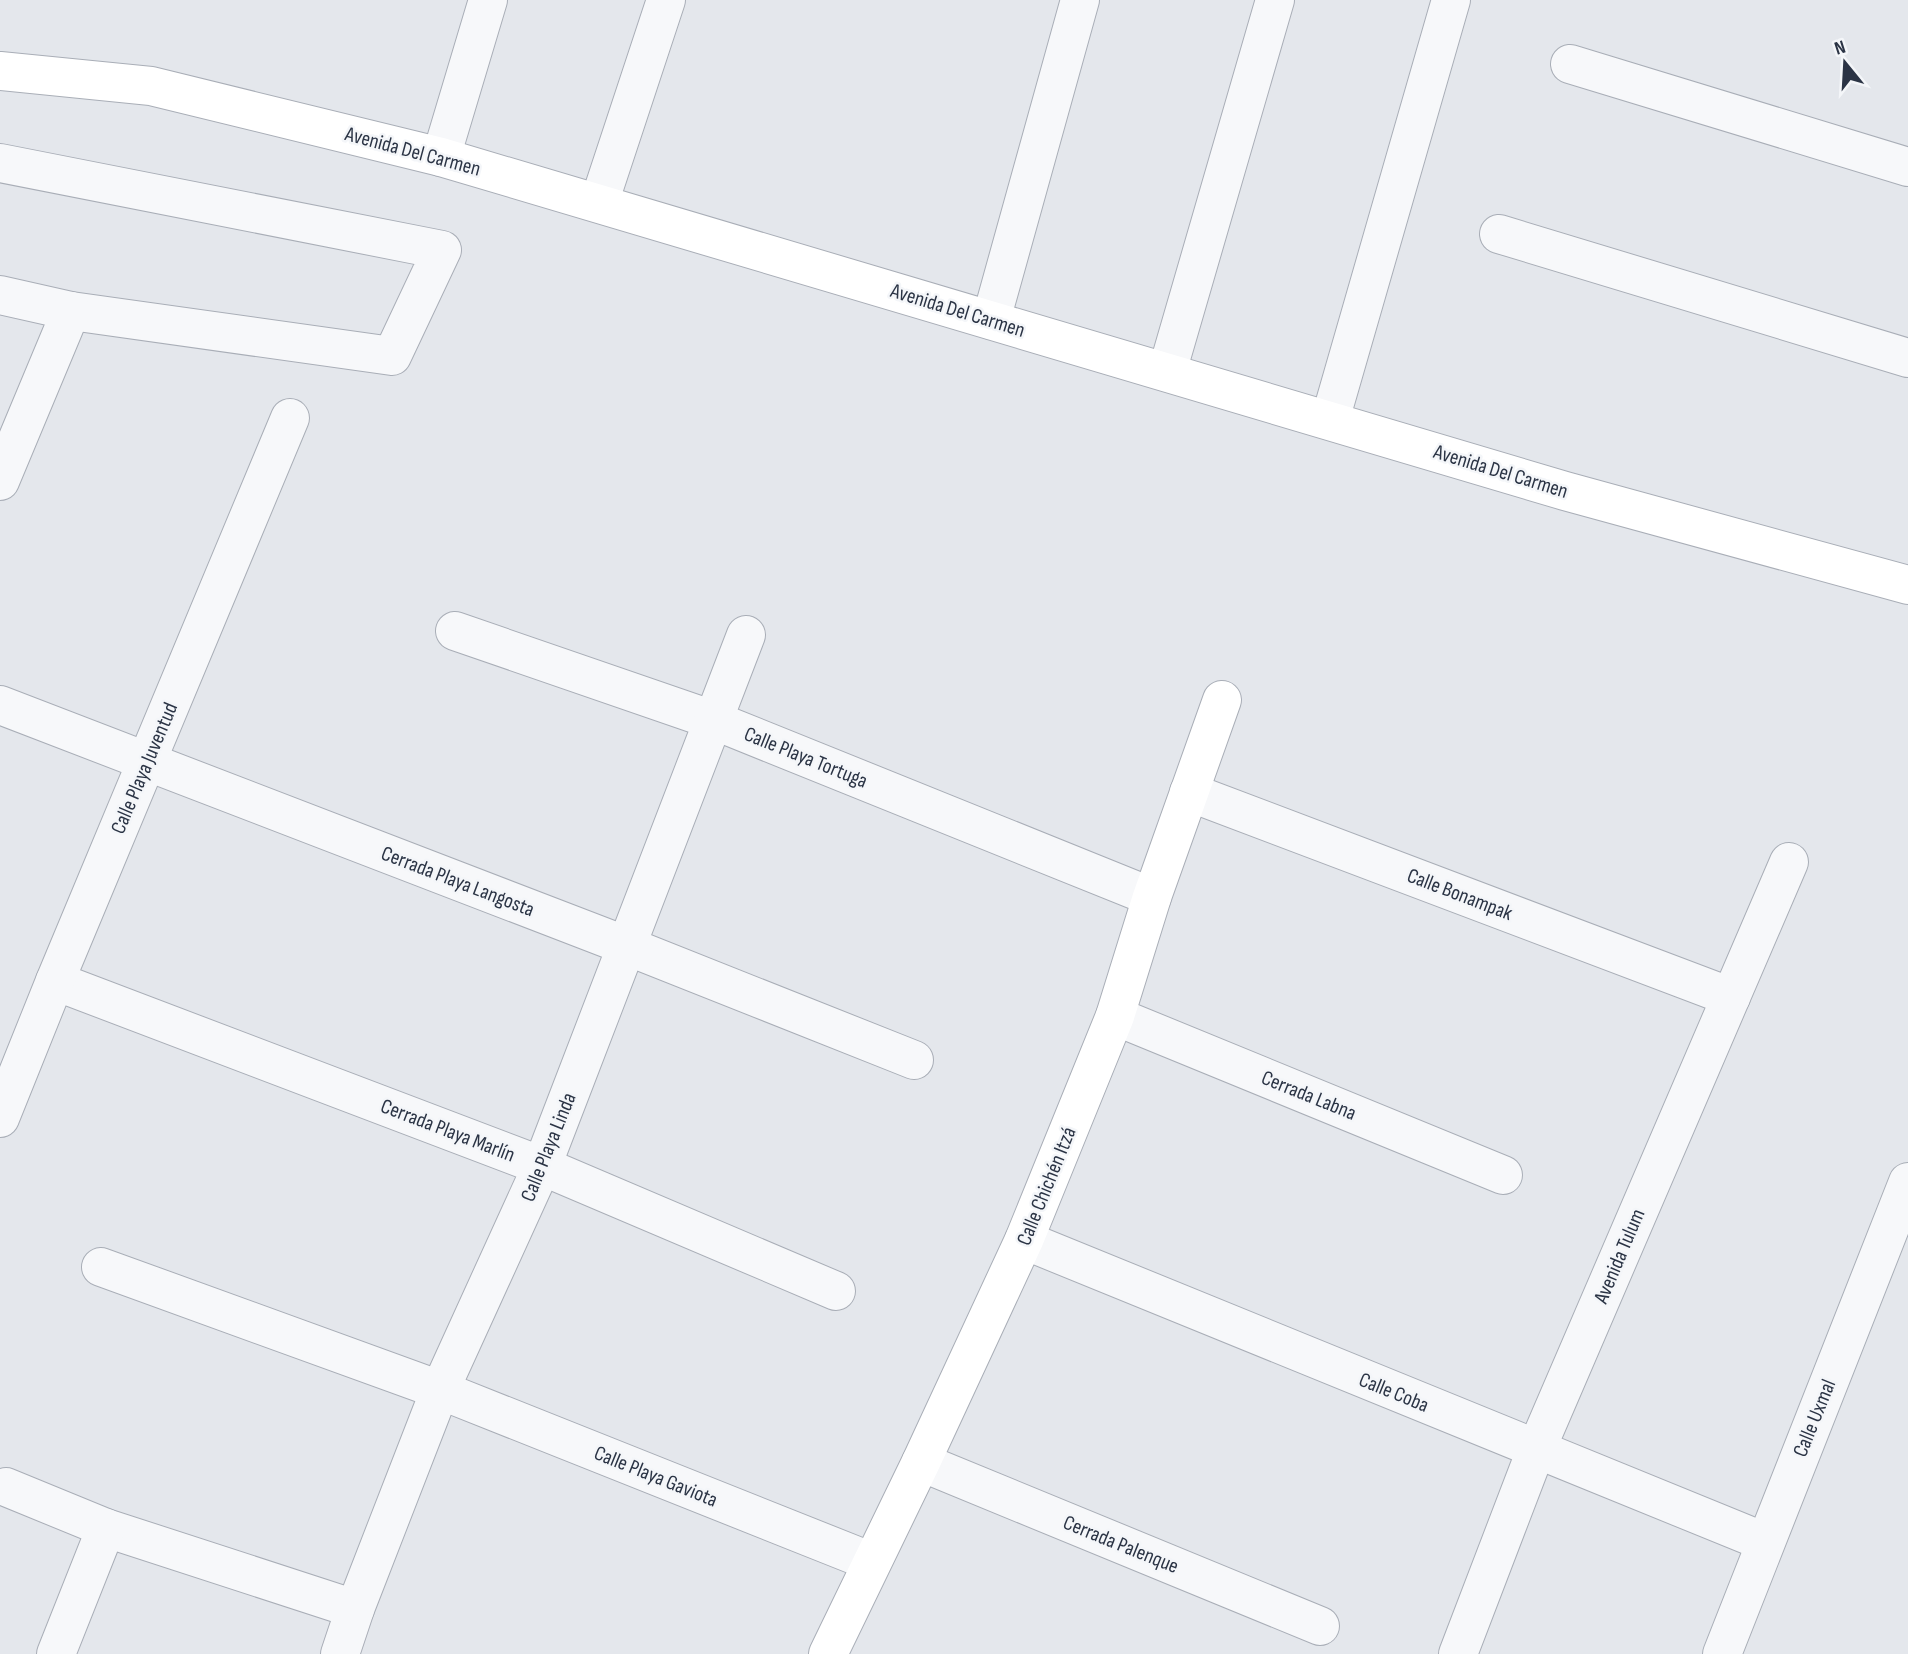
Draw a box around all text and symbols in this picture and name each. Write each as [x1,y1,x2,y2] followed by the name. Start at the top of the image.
[1810,28,1880,98] north arrow
[1832,36,1849,61] text: N
[341,121,483,182] street label: Avenida Del Carmen
[887,278,1028,343] street label: Avenida Del Carmen
[1430,439,1571,504] street label: Avenida Del Carmen
[106,699,183,838] street label: Calle Playa Juventud
[740,721,871,794] street label: Calle Playa Tortuga
[378,841,538,922] street label: Cerrada Playa Langosta
[1404,863,1516,926] street label: Calle Bonampak
[1258,1065,1360,1126] street label: Cerrada Labna
[515,1089,582,1205] street label: Calle Playa Linda
[377,1093,518,1168] street label: Cerrada Playa Marlín
[1011,1123,1081,1249] street label: Calle Chichén Itzá
[1588,1205,1651,1308] street label: Avenida Tulum
[1355,1367,1432,1418] street label: Calle Coba
[1788,1376,1841,1461] street label: Calle Uxmal
[590,1440,721,1513] street label: Calle Playa Gaviota
[1059,1510,1182,1579] street label: Cerrada Palenque

